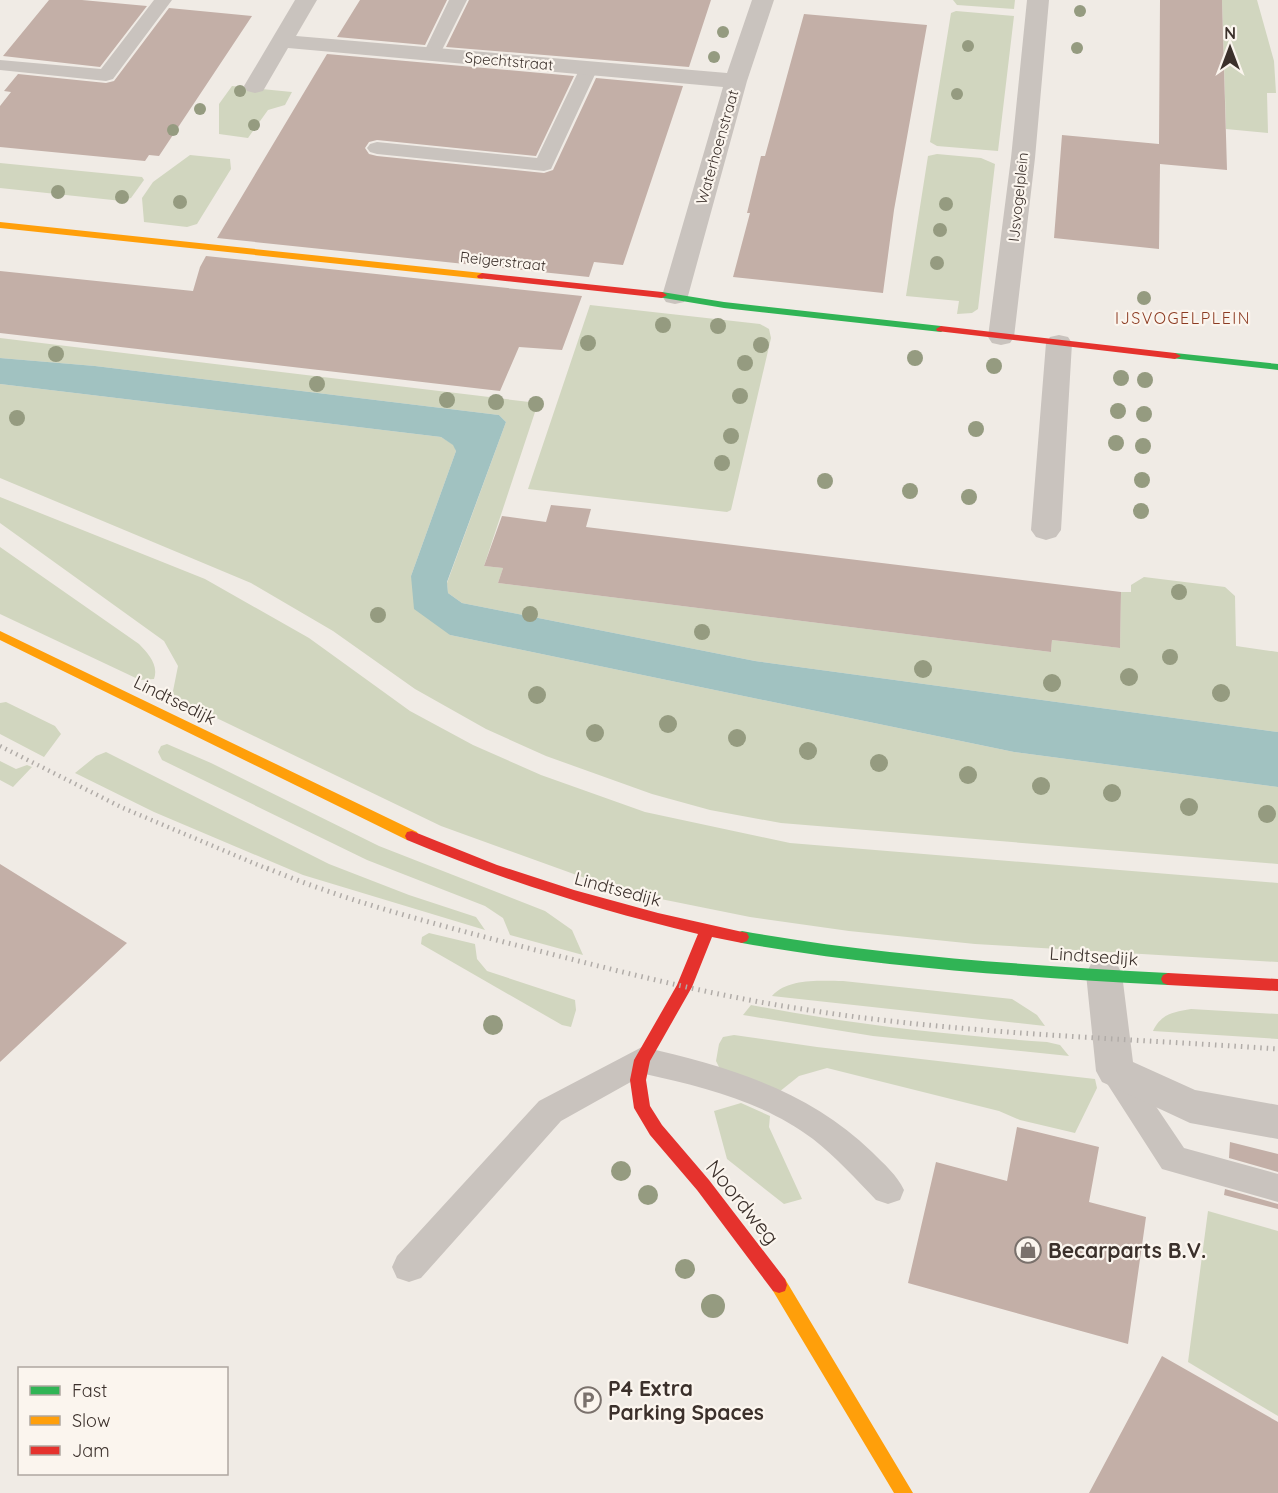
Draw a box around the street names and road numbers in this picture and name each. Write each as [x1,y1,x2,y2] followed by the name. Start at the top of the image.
[464,48,554,74] street label: Spechtstraat
[692,87,742,207] street label: Waterhoenstraat
[1004,151,1032,243] street label: IJsvogelplein
[459,247,547,275] street label: Reigerstraat
[130,670,220,730] street label: Lindtsedijk
[572,866,664,912] street label: Lindtsedijk
[1049,941,1139,971] street label: Lindtsedijk
[701,1154,785,1250] street label: Noordweg

